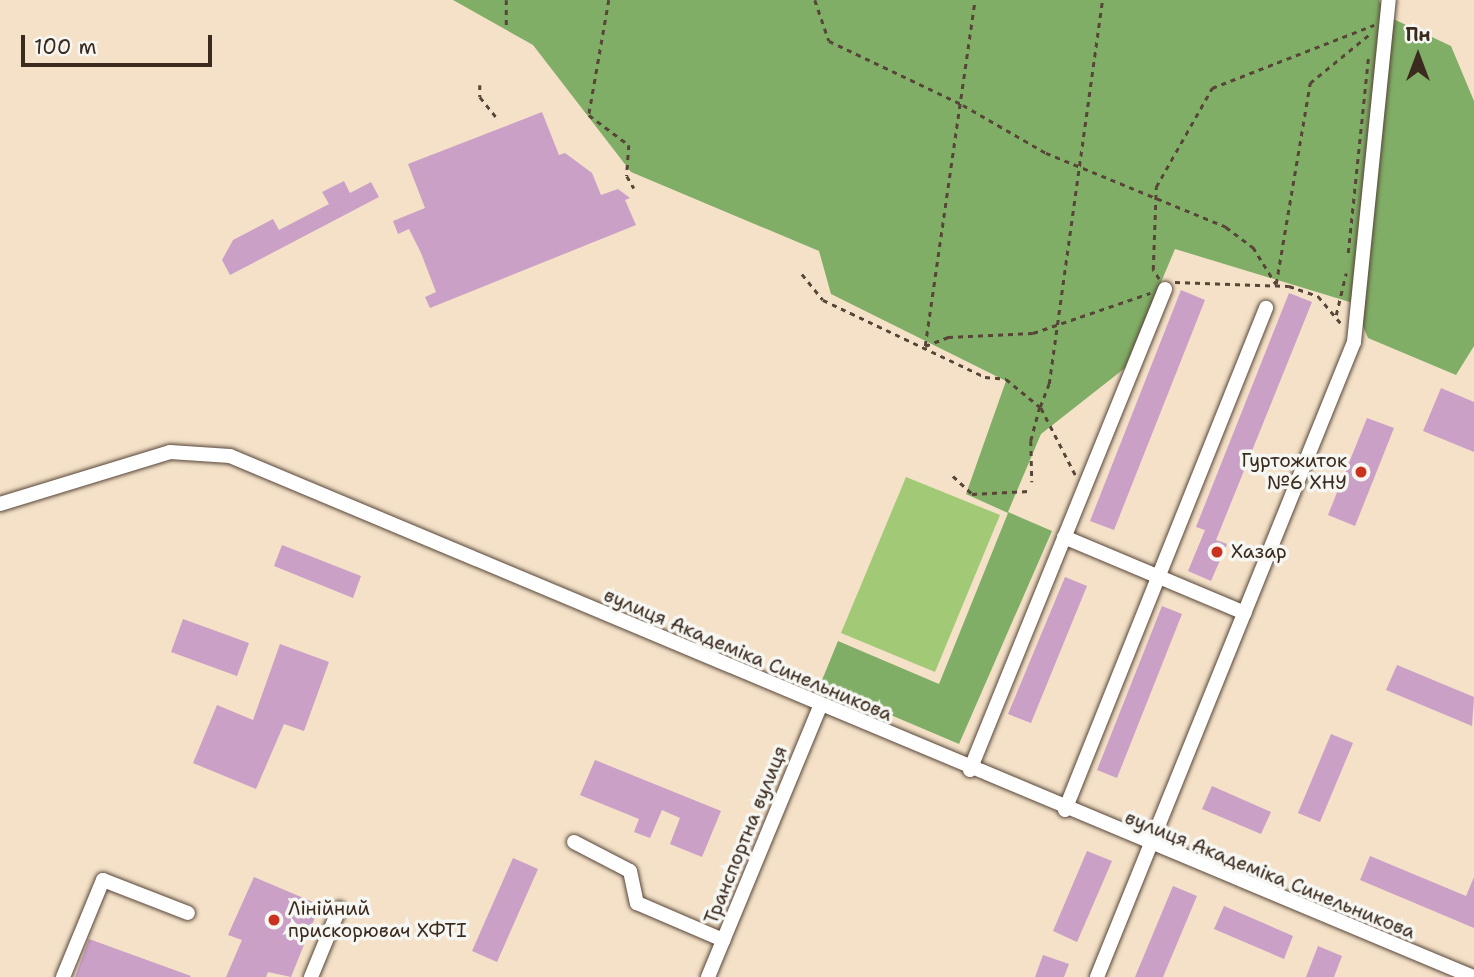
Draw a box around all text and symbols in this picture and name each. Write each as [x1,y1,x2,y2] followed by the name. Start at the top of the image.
[24,21,215,65] scale bar
[1383,21,1453,91] north arrow
[1405,22,1431,47] text: Пн
[34,33,97,61] text: 100 m
[1241,450,1347,494] place label: Гуртожиток №6 ХНУ
[1353,464,1369,480] marker: Гуртожиток №6 ХНУ
[1231,541,1287,563] place label: Хазар
[1209,544,1225,560] marker: Хазар
[600,584,896,726] street label: вулиця Академіка Синельникова
[700,743,792,927] street label: Транспортна вулиця
[1122,806,1418,944] street label: вулиця Академіка Синельникова
[288,898,467,942] place label: Лінійний прискорювач ХФТІ
[266,912,282,928] marker: Лінійний прискорювач ХФТІ

